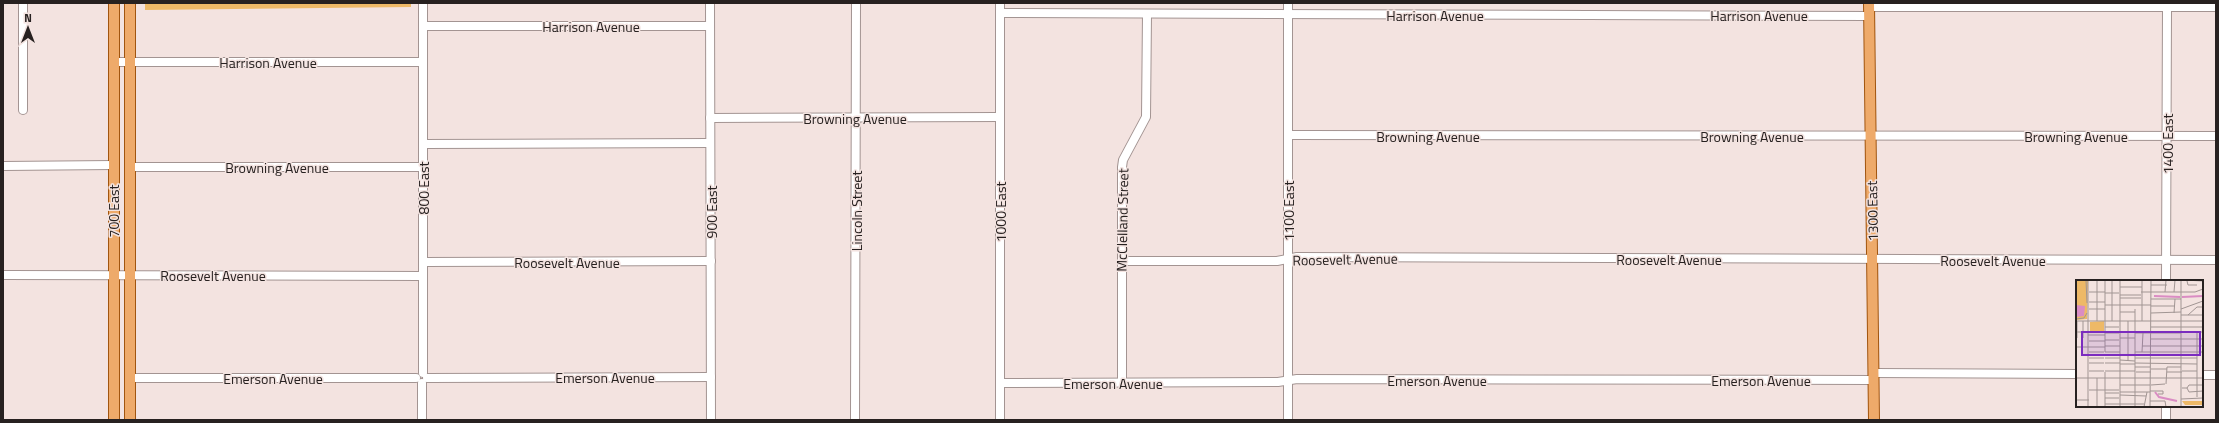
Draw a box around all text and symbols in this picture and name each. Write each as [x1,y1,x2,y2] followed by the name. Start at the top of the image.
[1386,5,1484,26] street label: Harrison Avenue
[1710,5,1808,26] street label: Harrison Avenue
[8,8,48,48] north arrow
[24,10,32,26] text: N
[542,16,640,37] street label: Harrison Avenue
[219,52,317,73] street label: Harrison Avenue
[803,108,907,129] street label: Browning Avenue
[2157,114,2178,174] street label: 1400 East
[1376,126,1480,147] street label: Browning Avenue
[1700,126,1804,147] street label: Browning Avenue
[2024,126,2128,147] street label: Browning Avenue
[225,157,329,178] street label: Browning Avenue
[413,162,434,214] street label: 800 East
[1111,168,1133,272] street label: McClelland Street
[846,171,867,251] street label: Lincoln Street
[1861,180,1883,241] street label: 1300 East
[1278,181,1299,241] street label: 1100 East
[990,182,1011,242] street label: 1000 East
[103,185,124,237] street label: 700 East
[701,186,722,238] street label: 900 East
[1292,248,1398,270] street label: Roosevelt Avenue
[1616,249,1722,270] street label: Roosevelt Avenue
[1940,250,2046,271] street label: Roosevelt Avenue
[514,252,620,273] street label: Roosevelt Avenue
[160,265,266,286] street label: Roosevelt Avenue
[2076,280,2203,407] inset map
[555,367,655,388] street label: Emerson Avenue
[223,368,323,389] street label: Emerson Avenue
[1387,370,1487,391] street label: Emerson Avenue
[1711,370,1811,391] street label: Emerson Avenue
[1063,373,1163,394] street label: Emerson Avenue

